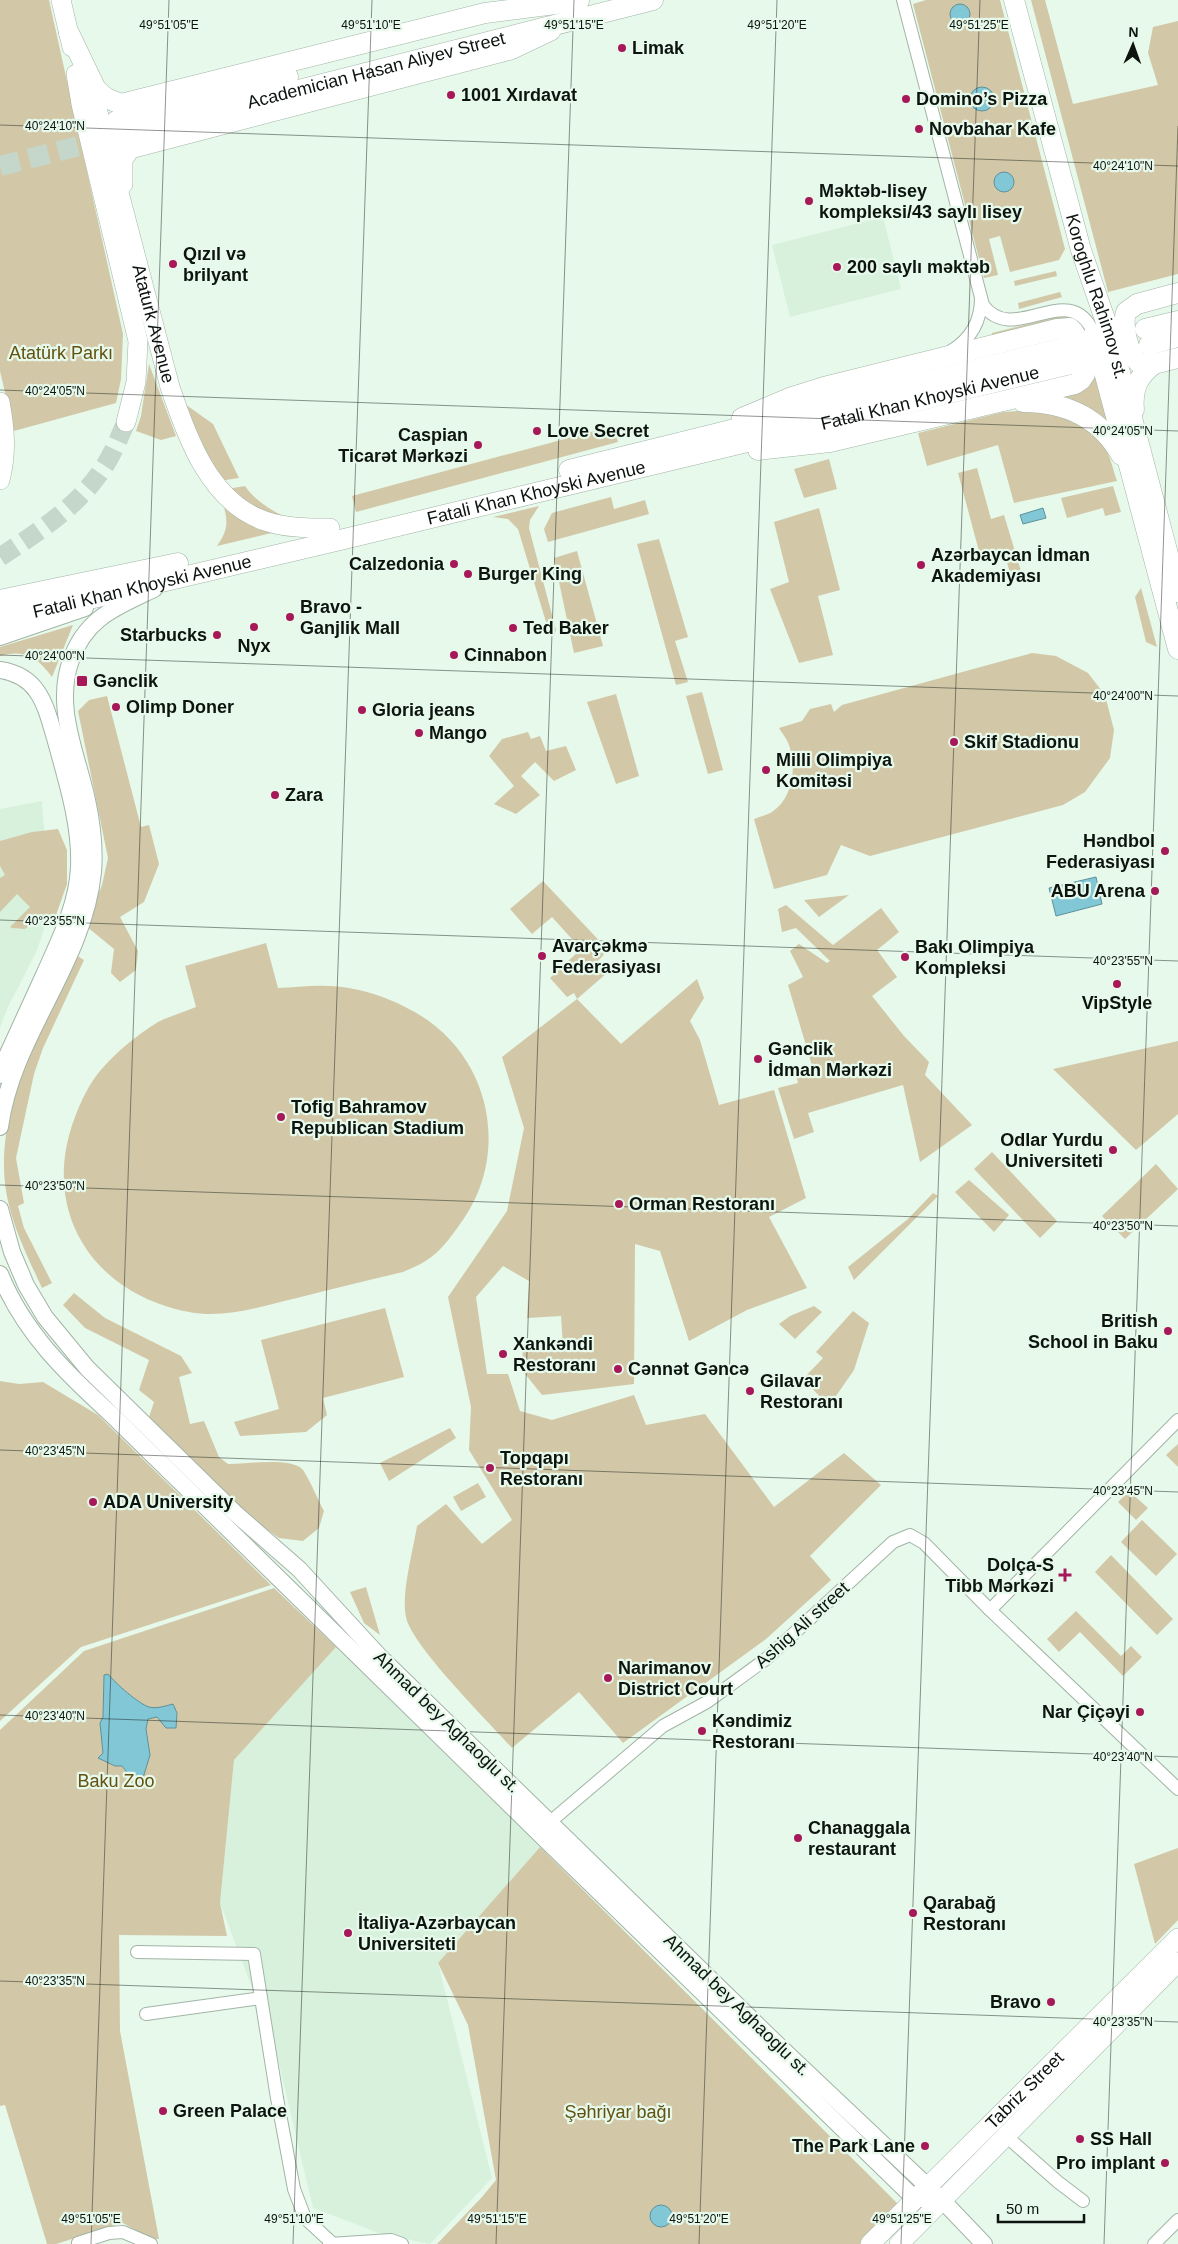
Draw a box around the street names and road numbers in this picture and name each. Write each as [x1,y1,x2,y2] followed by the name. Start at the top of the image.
[245,28,507,113] street label: Academician Hasan Aliyev Street
[1062,212,1131,381] street label: Koroghlu Rahimov st.
[128,262,179,385] street label: Ataturk Avenue
[819,362,1041,434] street label: Fatali Khan Khoyski Avenue
[425,457,647,529] street label: Fatali Khan Khoyski Avenue
[31,551,253,622] street label: Fatali Khan Khoyski Avenue
[751,1578,853,1672] street label: Ashig Ali street
[370,1647,524,1797] street label: Ahmad bey Aghaoglu st.
[660,1930,814,2080] street label: Ahmad bey Aghaoglu st.
[982,2048,1068,2133] street label: Tabriz Street

